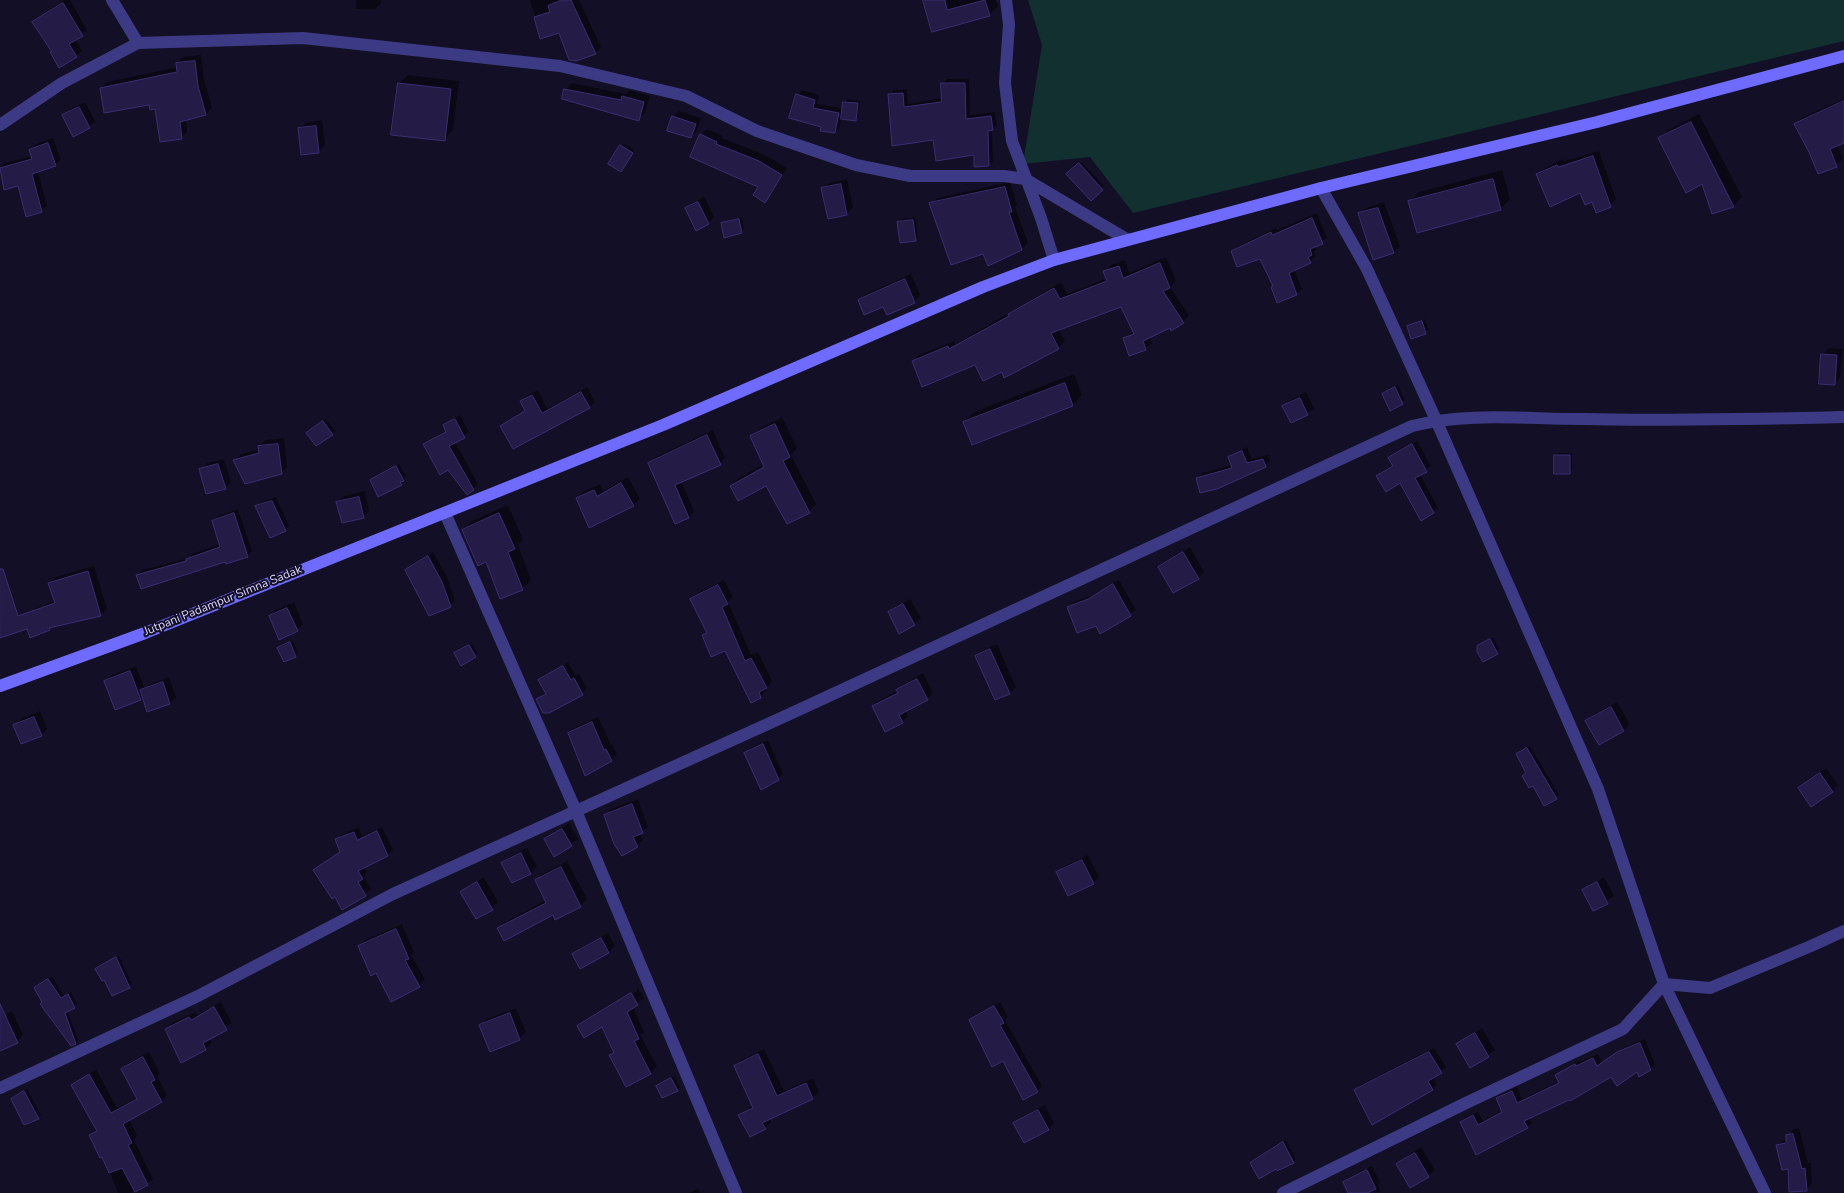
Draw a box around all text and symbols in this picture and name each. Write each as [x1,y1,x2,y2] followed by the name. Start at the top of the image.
[142,563,304,639] street label: Jutpani Padampur Simna Sadak

